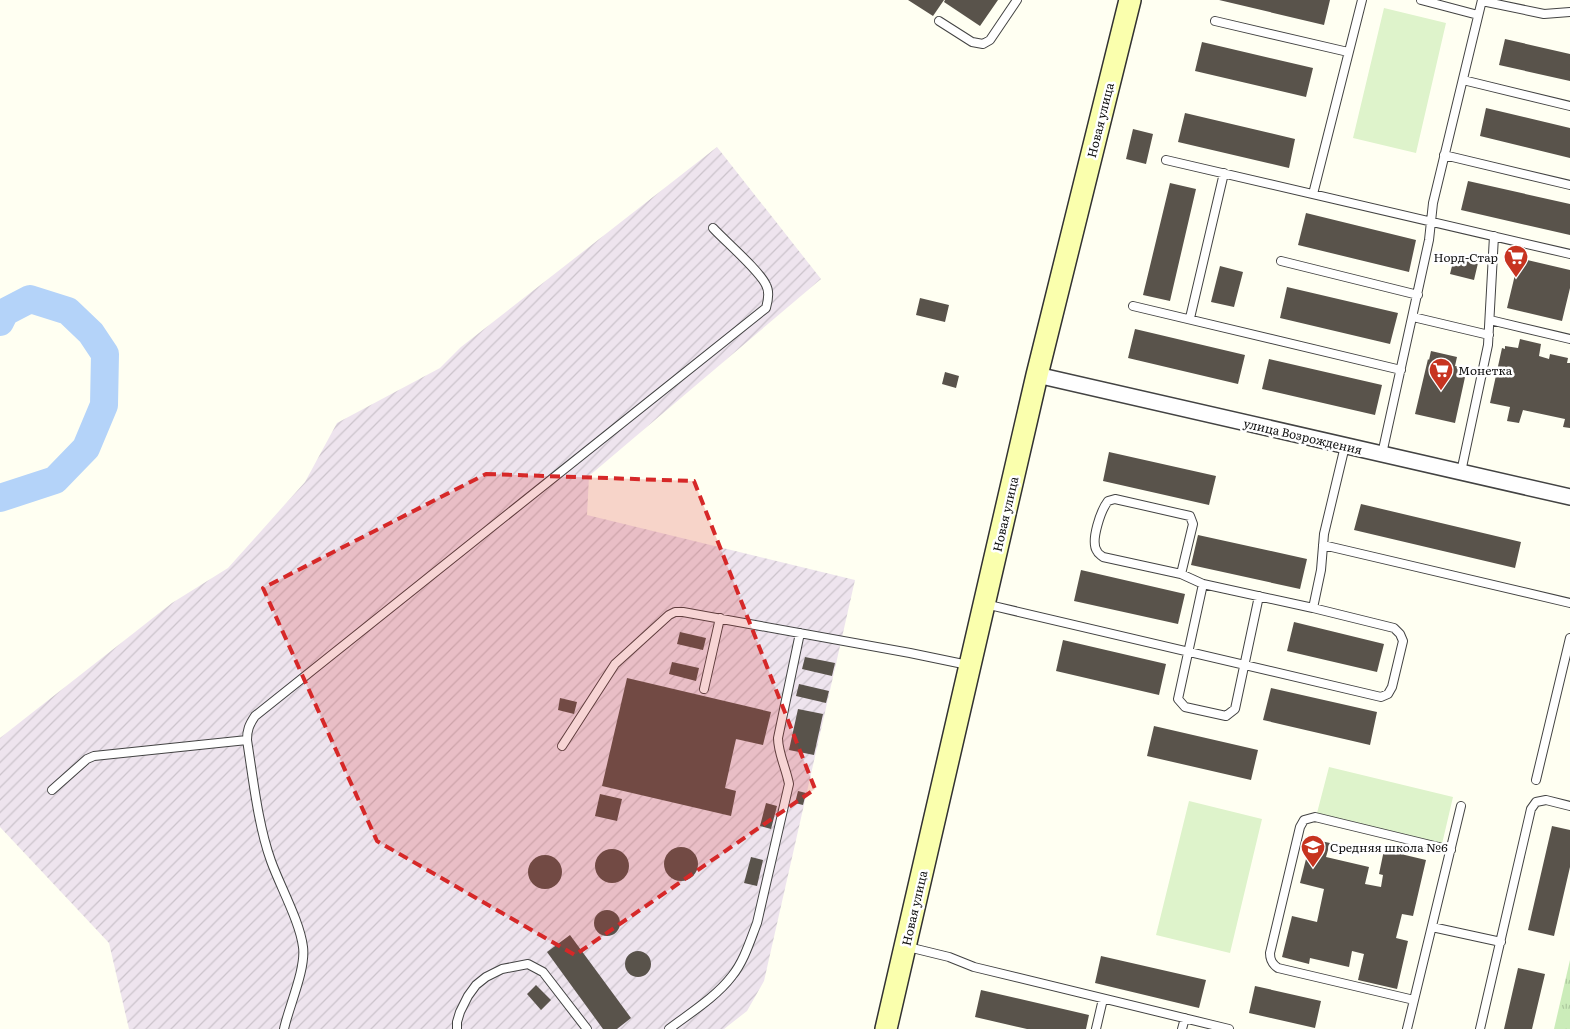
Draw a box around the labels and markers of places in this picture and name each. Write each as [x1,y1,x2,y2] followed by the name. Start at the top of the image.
[1503,244,1529,278] supermarket icon: Норд-Стар
[1433,248,1498,266] place label: Норд-Стар
[1428,357,1454,391] supermarket icon: Монетка
[1458,361,1513,379] place label: Монетка
[1300,834,1326,868] school or university icon: Средняя школа №6
[1330,838,1448,856] place label: Средняя школа №6

